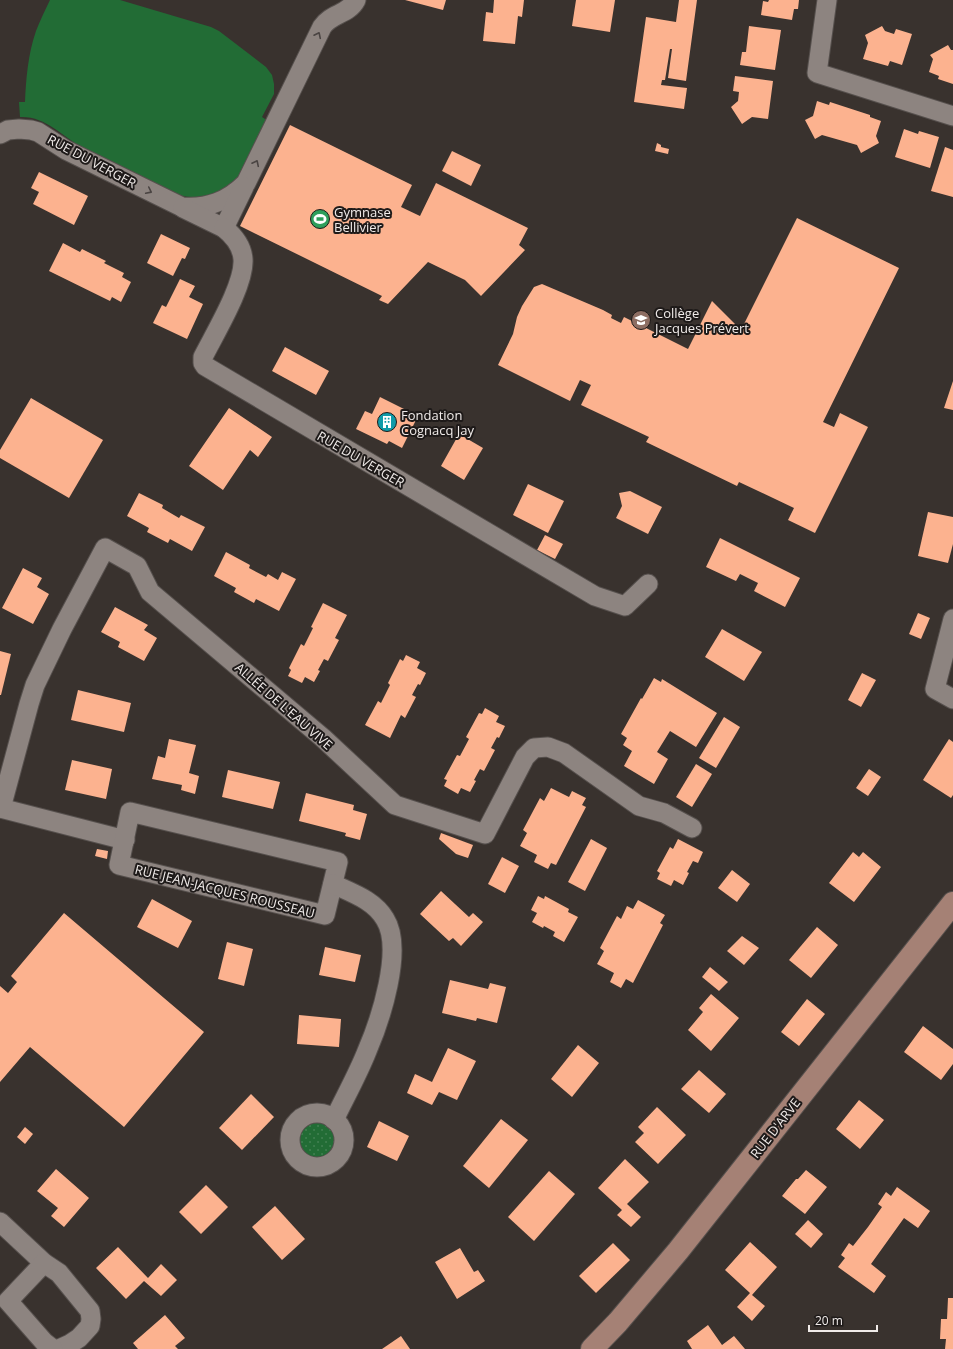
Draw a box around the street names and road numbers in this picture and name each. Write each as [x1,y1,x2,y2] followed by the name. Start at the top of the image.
[44,130,140,192] street label: RUE DU VERGER
[314,427,408,491] street label: RUE DU VERGER
[231,659,337,753] street label: ALLÉE DE L'EAU VIVE
[133,860,317,922] street label: RUE JEAN-JACQUES ROUSSEAU
[746,1094,804,1162] street label: RUE D'ARVE

